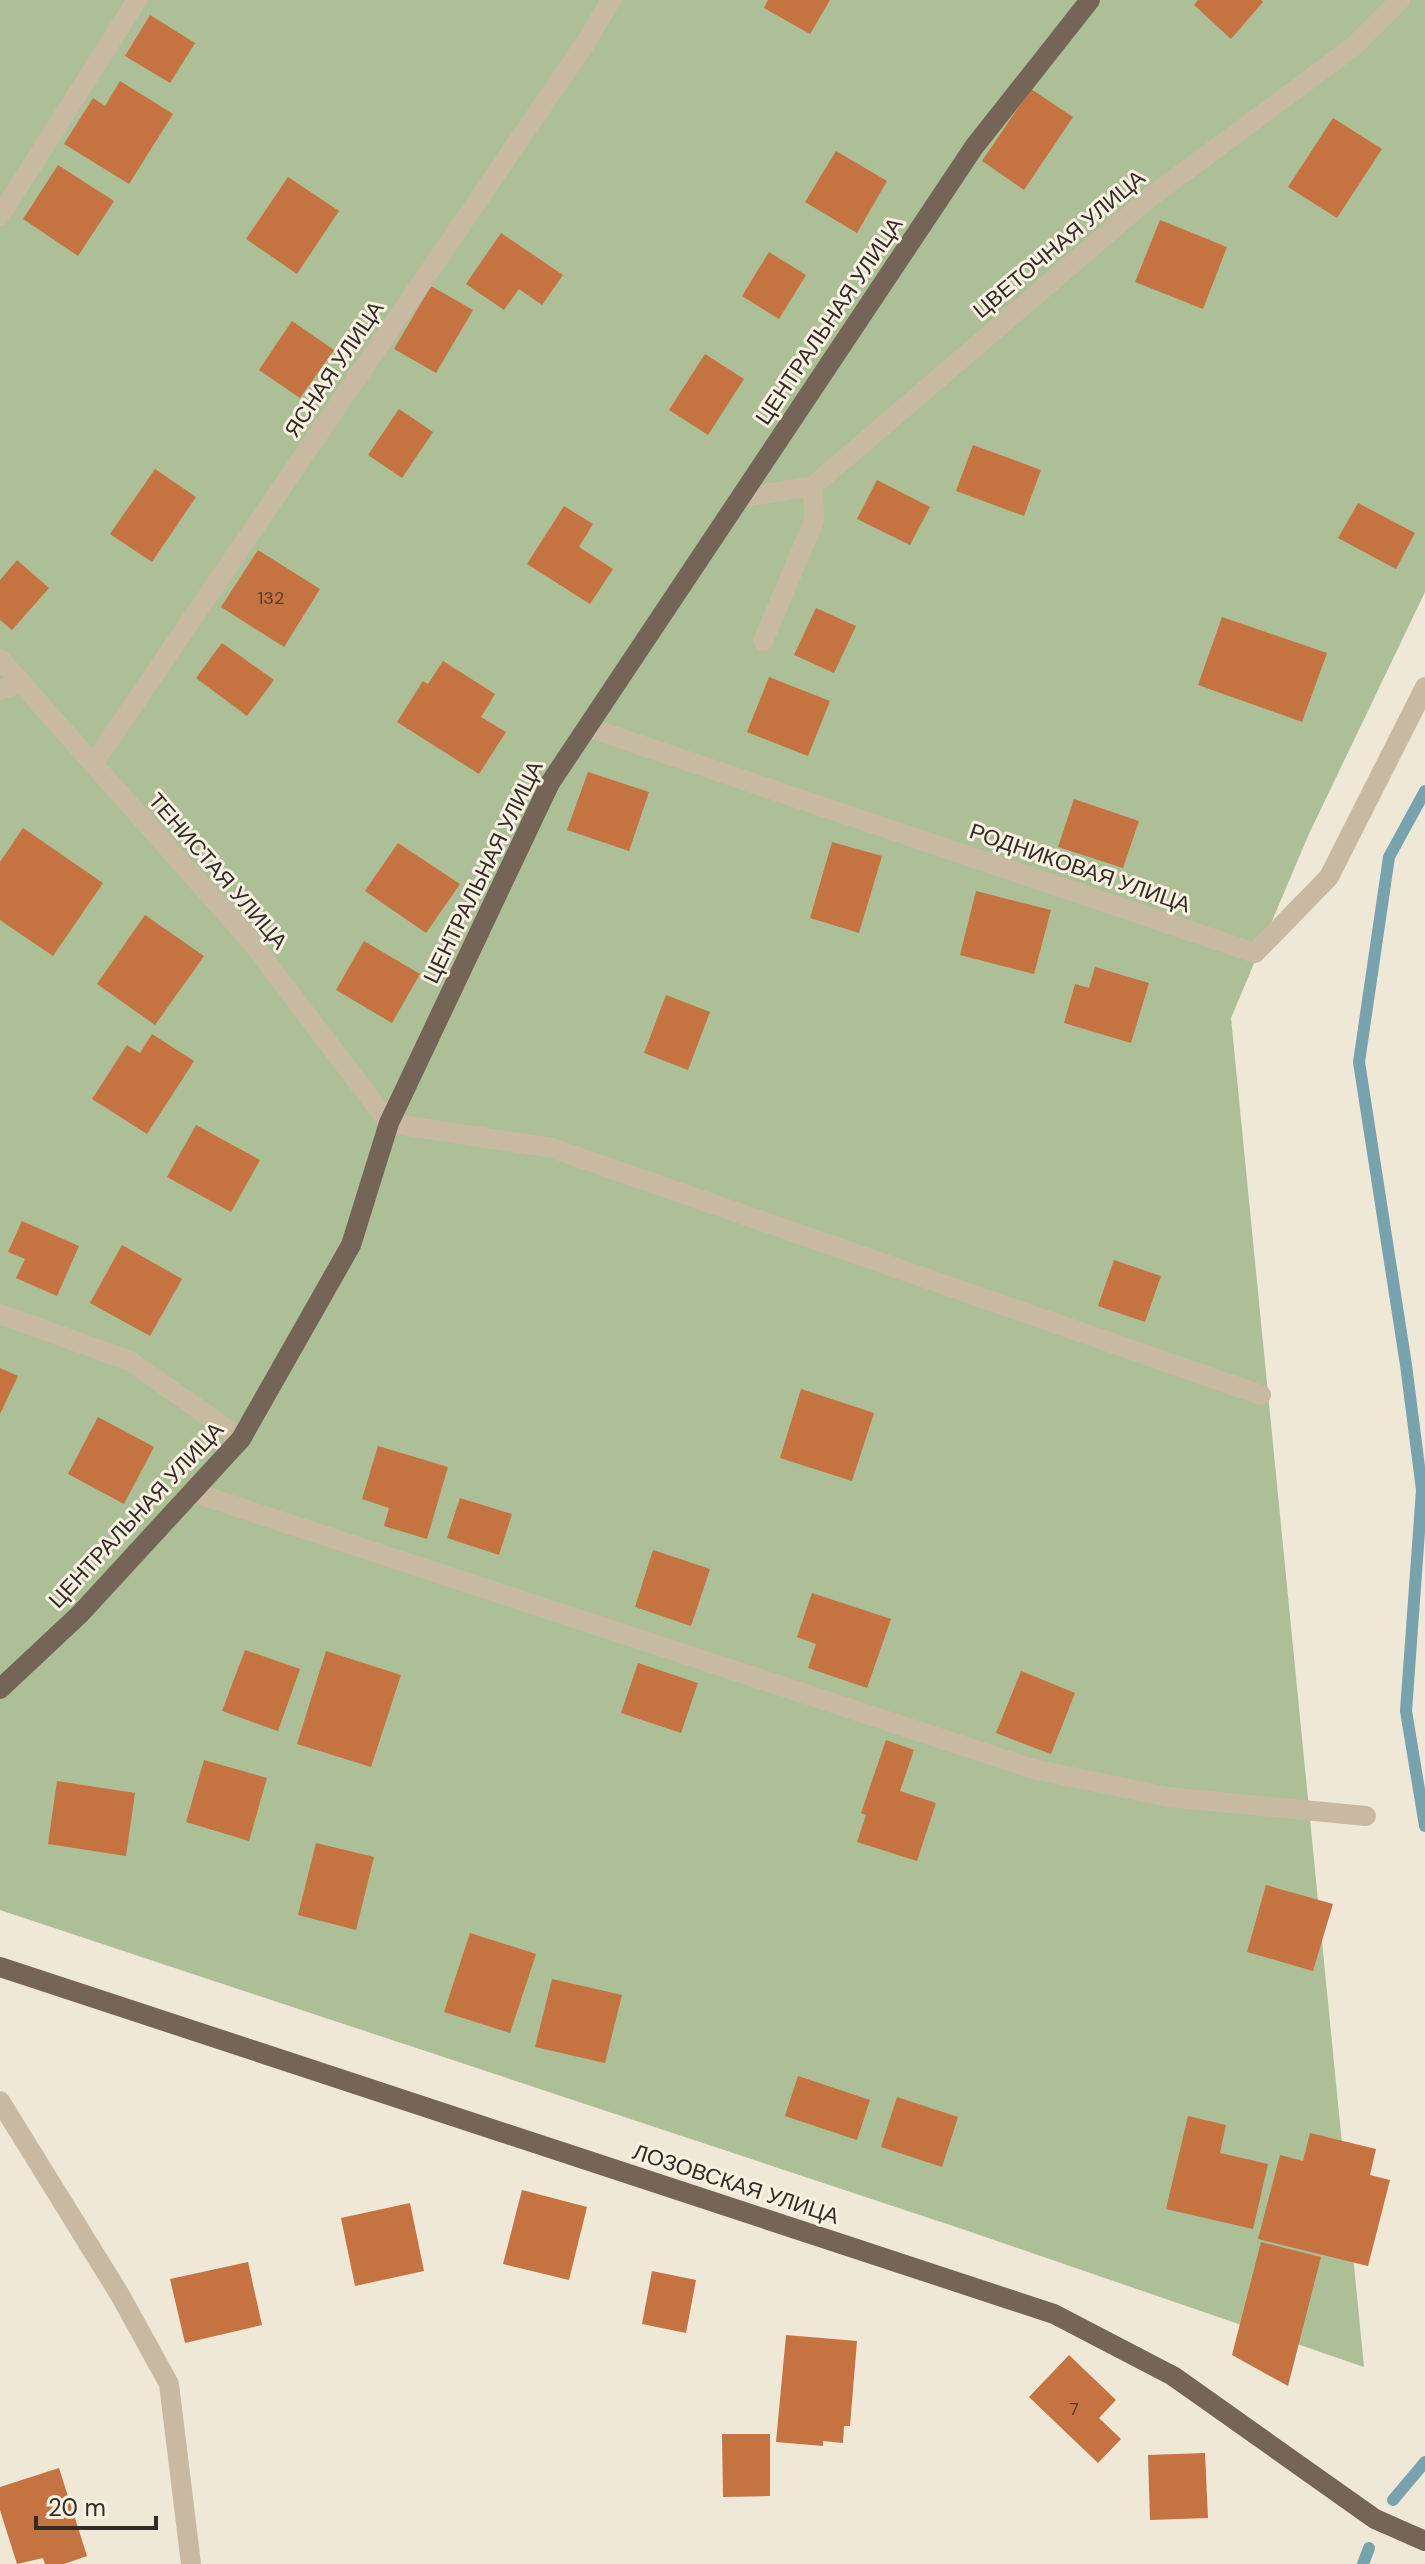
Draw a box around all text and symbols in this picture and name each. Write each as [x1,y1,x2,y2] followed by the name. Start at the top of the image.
[967,163,1151,325] street label: ЦВЕТОЧНАЯ УЛИЦА
[749,211,909,430] street label: ЦЕНТРАЛЬНАЯ УЛИЦА
[278,295,391,443] street label: ЯСНАЯ УЛИЦА
[258,586,284,610] house number: 132
[416,756,550,988] street label: ЦЕНТРАЛЬНАЯ УЛИЦА
[142,787,294,956] street label: ТЕНИСТАЯ УЛИЦА
[966,817,1195,920] street label: РОДНИКОВАЯ УЛИЦА
[42,1416,230,1614] street label: ЦЕНТРАЛЬНАЯ УЛИЦА
[629,2137,843,2231] street label: ЛОЗОВСКАЯ УЛИЦА
[1069,2397,1079,2421] house number: 7
[36,2480,156,2530] scale bar
[48,2492,106,2523] text: 20 m

